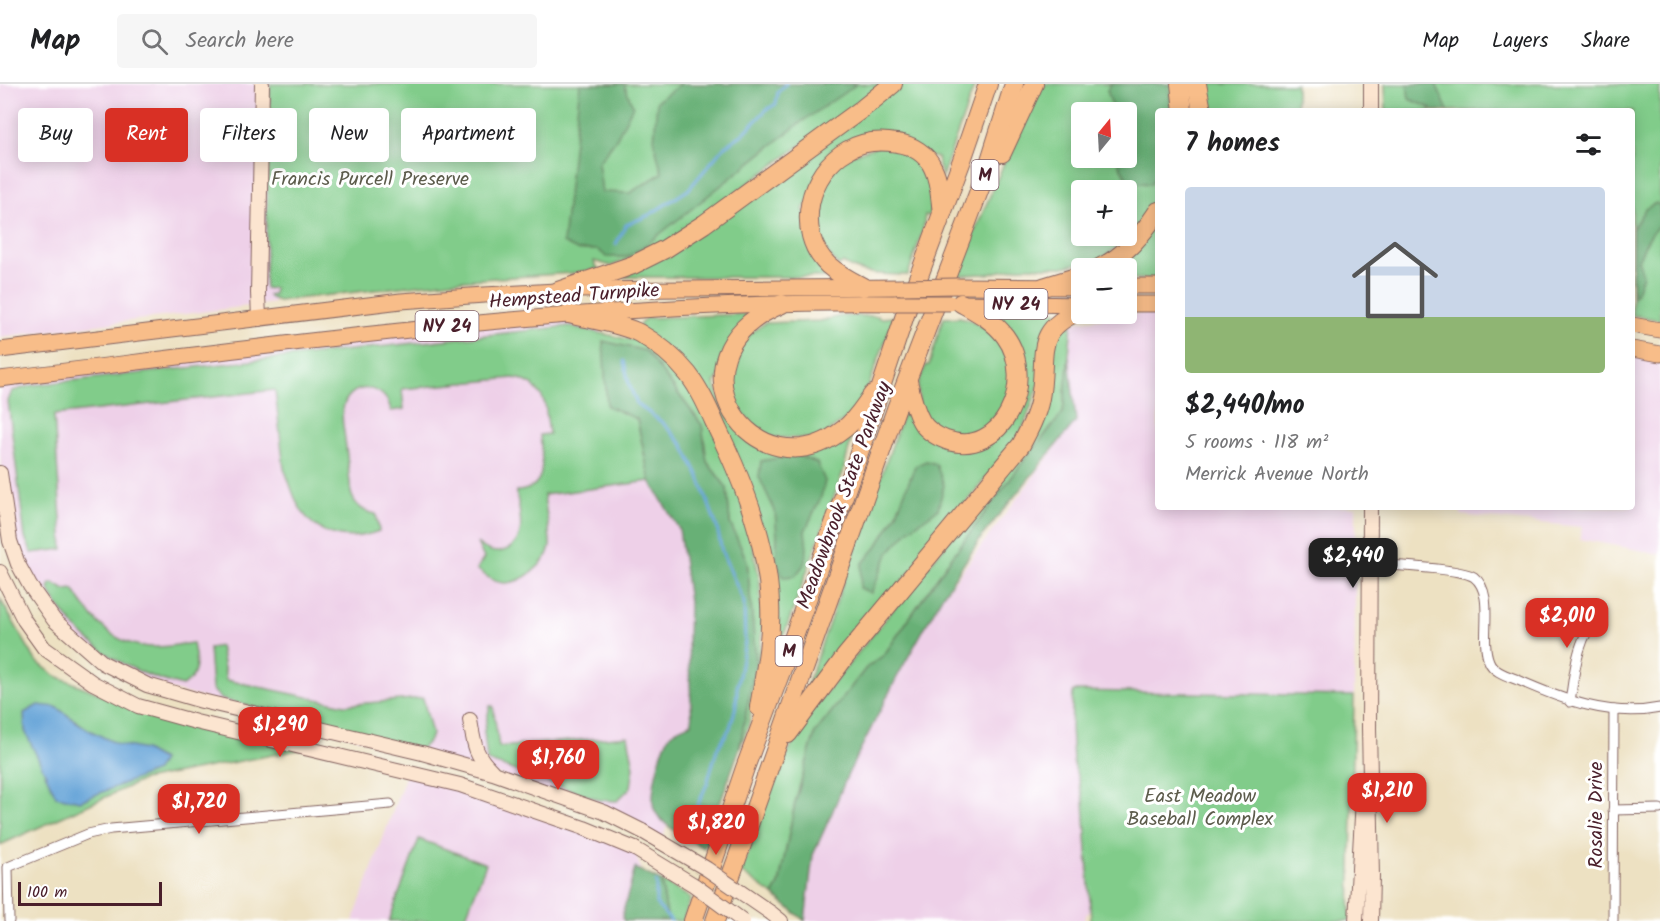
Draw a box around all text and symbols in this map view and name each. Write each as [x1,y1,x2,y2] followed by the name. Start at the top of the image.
[117,14,537,68] search box
[30,19,81,64] text: Map
[186,24,294,59] text: Search here
[138,25,171,58] icon: search
[1422,25,1459,58] text: Map
[1492,25,1548,58] text: Layers
[1581,25,1630,58] text: Share
[1071,102,1137,168] north arrow
[1071,102,1137,324] map controls
[18,108,93,162] chip: Buy
[105,108,188,162] chip: Rent
[200,108,297,162] chip: Filters
[309,108,389,162] chip: New
[401,108,536,162] chip: Apartment
[1185,123,1280,165] text: 7 homes
[1572,128,1605,161] icon: filters
[972,160,998,190] road number: M
[271,164,469,196] park label: Francis Purcell Preserve
[1071,180,1137,246] button: +
[1341,226,1449,334] icon: home
[1071,258,1137,324] button: −
[488,275,660,319] street label: Hempstead Turnpike
[984,289,1048,319] road number: NY 24
[416,311,478,341] road number: NY 24
[789,377,901,614] street label: Meadowbrook State Parkway
[1185,385,1305,427] text: $2,440/mo
[1185,427,1328,459] text: 5 rooms · 118 m²
[1185,459,1369,491] text: Merrick Avenue North
[1304,538,1402,589] pin: $2,440
[1323,541,1383,573] text: $2,440
[1518,598,1616,649] pin: $2,010
[1539,601,1595,633] text: $2,010
[776,636,802,666] road number: M
[231,707,329,758] pin: $1,290
[252,710,308,742] text: $1,290
[509,740,607,791] pin: $1,760
[531,743,585,775] text: $1,760
[1581,761,1613,869] street label: Rosalie Drive
[1338,773,1436,824] pin: $1,210
[1361,776,1413,808] text: $1,210
[1127,781,1274,836] park label: East Meadow Baseball Complex
[150,784,248,835] pin: $1,720
[172,787,226,819] text: $1,720
[667,805,765,856] pin: $1,820
[688,808,744,840] text: $1,820
[18,879,162,906] scale bar
[27,880,67,905] text: 100 m

